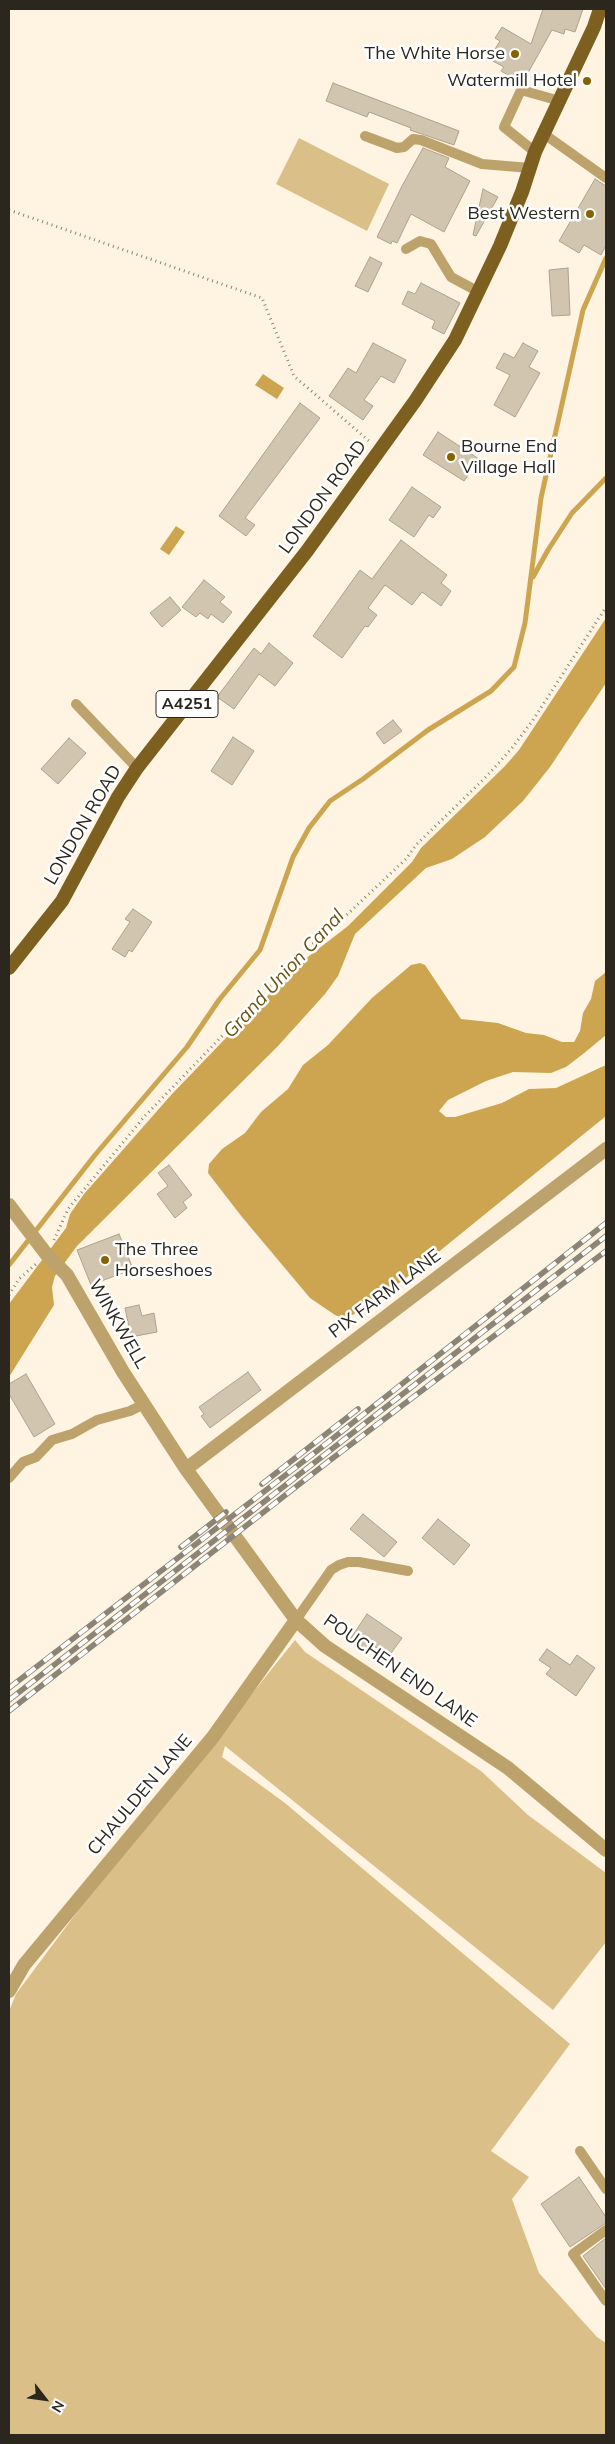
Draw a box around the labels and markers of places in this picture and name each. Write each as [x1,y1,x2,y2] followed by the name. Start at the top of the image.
[364,43,505,65] place label: The White Horse
[509,48,521,60] marker: The White Horse
[447,70,577,92] place label: Watermill Hotel
[581,75,593,87] marker: Watermill Hotel
[467,203,580,225] place label: Best Western
[584,208,596,220] marker: Best Western
[461,436,557,478] place label: Bourne End Village Hall
[445,451,457,463] marker: Bourne End Village Hall
[115,1239,213,1282] place label: The Three Horseshoes
[99,1254,111,1266] marker: The Three Horseshoes

